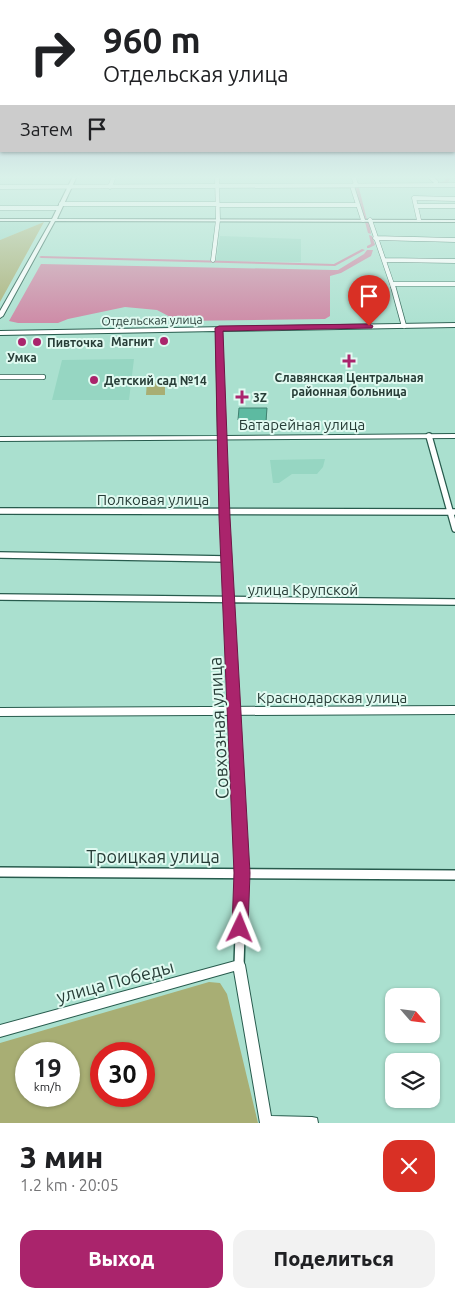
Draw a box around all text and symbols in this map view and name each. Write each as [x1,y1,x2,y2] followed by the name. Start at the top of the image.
[20,20,85,85] icon: right
[103,20,201,60] text: 960 m
[103,61,289,86] text: Отдельская улица
[83,115,111,143] icon: arrive
[20,118,73,140] text: Затем
[348,275,390,326] pin
[355,282,383,310] icon: arrive
[101,313,203,327] street label: Отдельская улица
[111,335,154,348] place label: Магнит
[158,335,170,347] marker: Магнит
[16,336,28,348] marker: Умка
[31,336,43,348] marker: Пивточка
[47,336,103,349] place label: Пивточка
[7,351,37,364] place label: Умка
[342,354,356,368] marker: Славянская Центральная районная больница
[274,371,424,398] place label: Славянская Центральная районная больница
[88,374,100,386] marker: Детский сад №14
[104,374,207,387] place label: Детский сад №14
[235,390,249,404] marker: 3Z
[253,391,267,404] place label: 3Z
[239,416,365,433] street label: Батарейная улица
[97,491,209,508] street label: Полковая улица
[248,581,358,598] street label: улица Крупской
[204,656,232,800] street label: Совхозная улица
[257,689,407,706] street label: Краснодарская улица
[86,846,220,866] street label: Троицкая улица
[213,901,265,953] position arrow
[54,956,176,1006] street label: улица Победы
[385,988,440,1042] north arrow
[385,988,440,1108] map controls
[90,1042,155,1107] speed limit sign: 30
[385,1053,440,1108] button: layers
[33,1054,62,1082] text: 19
[34,1080,61,1093] text: km/h
[20,1140,103,1174] text: 3 мин
[383,1140,435,1192] button: close
[20,1176,119,1194] text: 1.2 km · 20:05
[20,1230,223,1288] button: Выход
[233,1230,435,1288] button: Поделиться

